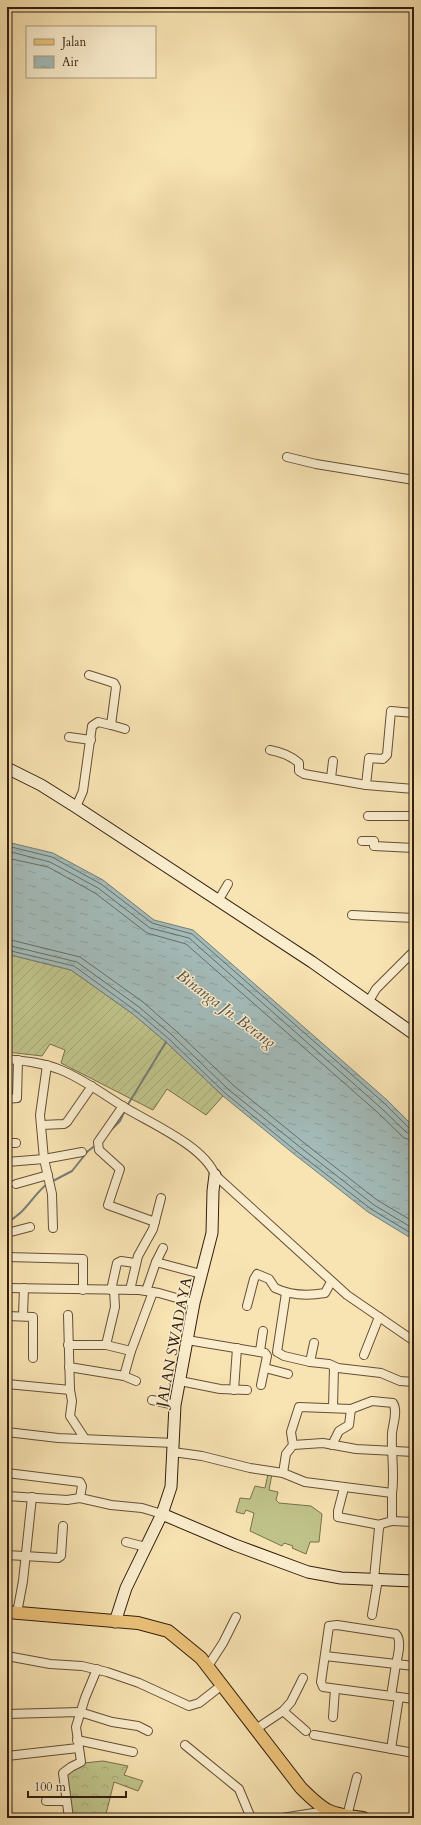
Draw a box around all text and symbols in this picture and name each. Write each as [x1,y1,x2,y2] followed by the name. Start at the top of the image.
[26,26,156,78] legend
[60,34,86,50] text: Jalan
[62,54,79,70] text: Air
[172,964,281,1054] water label: Binanga Jn. Berang
[151,1275,196,1411] street label: JALAN SWADAYA
[28,1773,126,1799] scale bar
[34,1779,67,1795] text: 100 m

